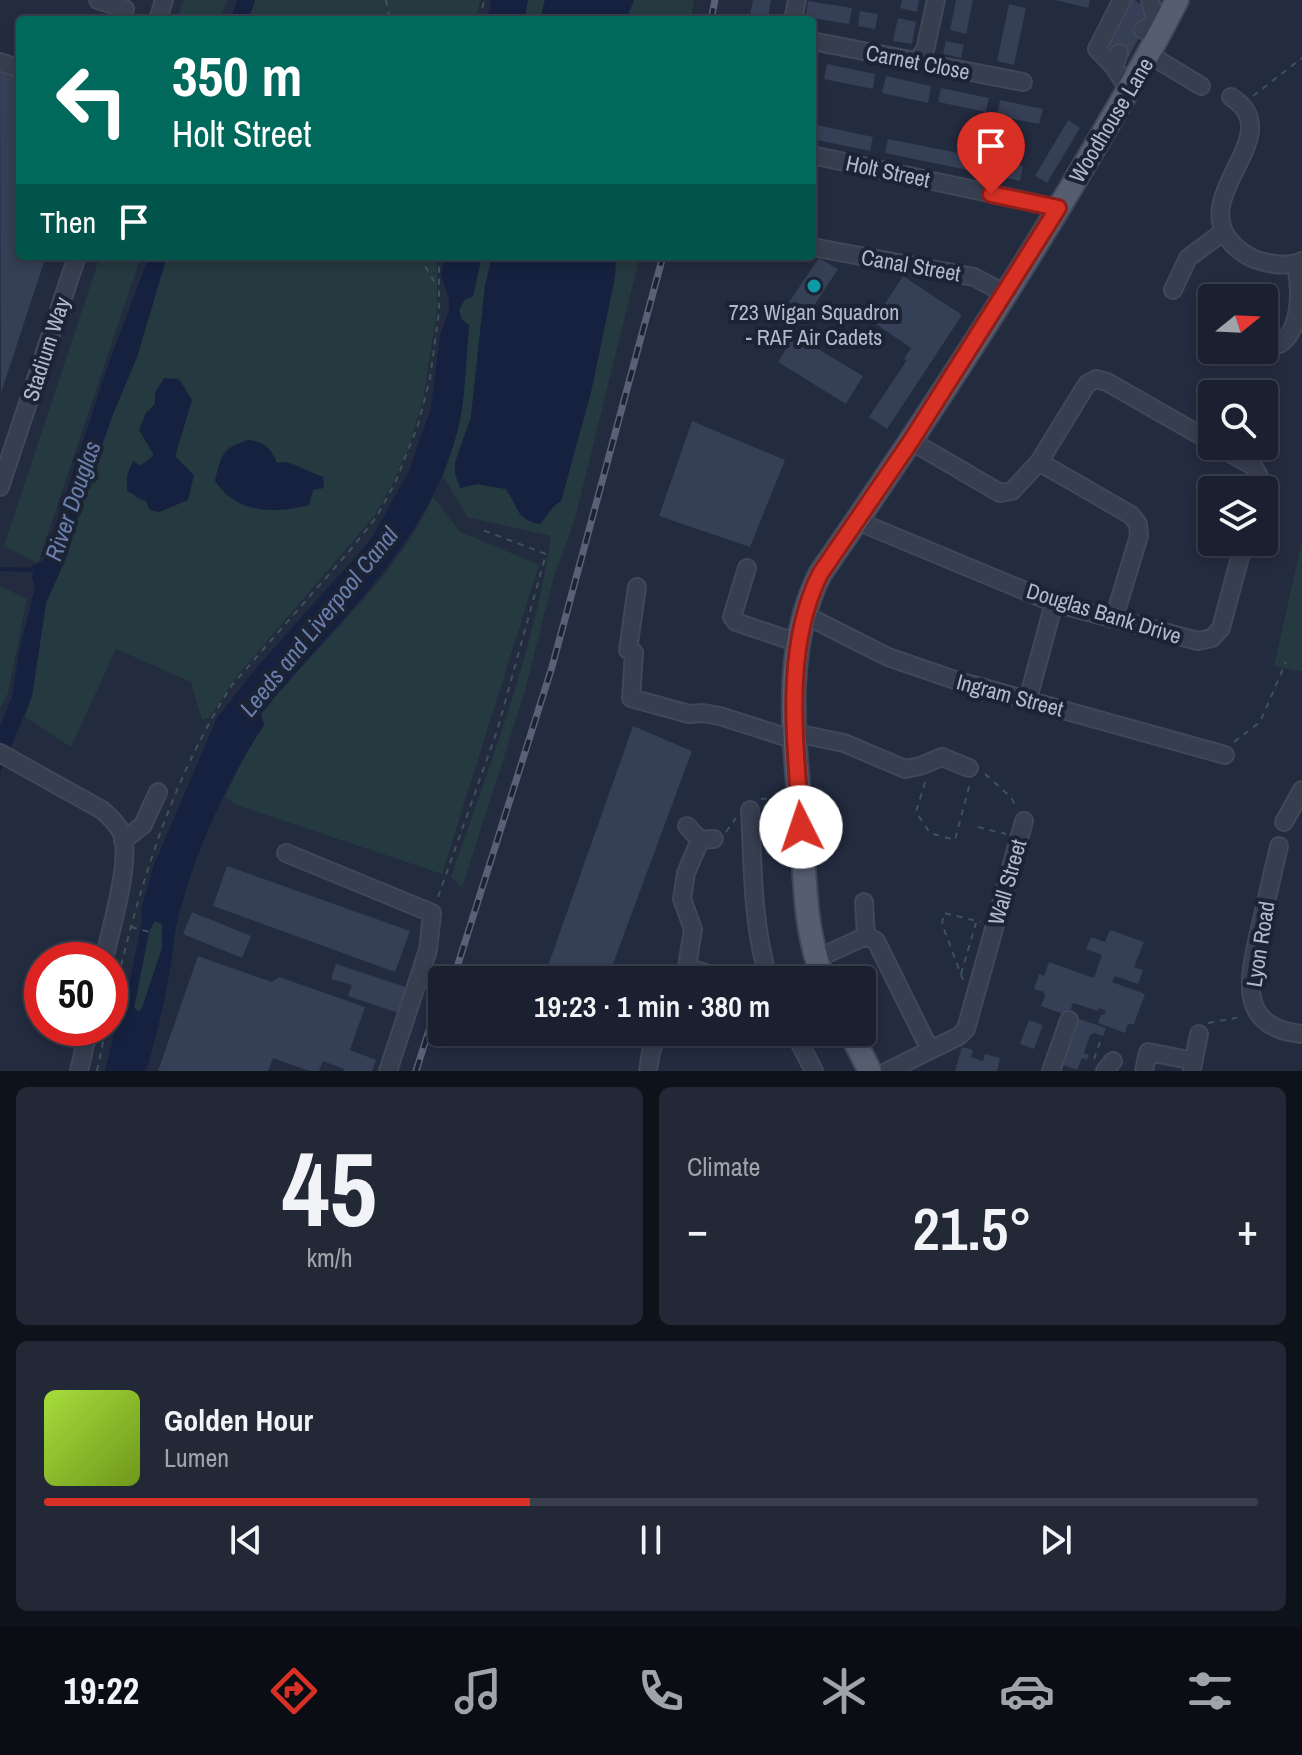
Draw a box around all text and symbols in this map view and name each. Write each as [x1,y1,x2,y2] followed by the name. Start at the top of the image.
[863,37,973,87] street label: Carnet Close
[172,38,302,113] text: 350 m
[40,48,144,152] icon: left
[1062,52,1160,188] street label: Woodhouse Lane
[172,110,311,158] text: Holt Street
[957,112,1025,194] pin
[969,124,1013,168] icon: arrive
[843,147,933,195] street label: Holt Street
[112,200,156,244] icon: arrive
[40,202,96,242] text: Then
[859,242,963,288] street label: Canal Street
[805,277,823,295] marker: 723 Wigan Squadron - RAF Air Cadets
[1198,284,1278,364] north arrow
[1198,284,1278,556] map controls
[15,293,77,405] street label: Stadium Way
[729,297,899,352] place label: 723 Wigan Squadron - RAF Air Cadets
[1198,380,1278,460] button: search
[37,436,108,565] water label: River Douglas
[1198,476,1278,556] button: layers
[232,519,405,723] water label: Leeds and Liverpool Canal
[1023,575,1185,651] street label: Douglas Bank Drive
[953,666,1067,724] street label: Ingram Street
[759,785,843,869] position arrow
[981,836,1033,928] street label: Wall Street
[1238,899,1282,989] street label: Lyon Road
[24,942,128,1046] speed limit sign: 50
[534,986,770,1026] text: 19:23 · 1 min · 380 m
[282,1118,377,1258] text: 45
[687,1149,760,1184] text: Climate
[913,1188,1032,1269] text: 21.5°
[687,1199,708,1259] text: −
[1237,1199,1258,1259] text: +
[306,1240,353,1275] text: km/h
[164,1400,313,1440] text: Golden Hour
[164,1440,229,1475] text: Lumen
[224,1518,268,1562] icon: previous
[629,1518,673,1562] icon: pause
[1034,1518,1078,1562] icon: next
[266,1663,322,1719] icon: directions
[450,1663,506,1719] icon: music
[633,1663,689,1719] icon: phone
[816,1663,872,1719] icon: climate
[999,1663,1055,1719] icon: car
[1182,1663,1238,1719] icon: filters
[64,1667,139,1715] text: 19:22

